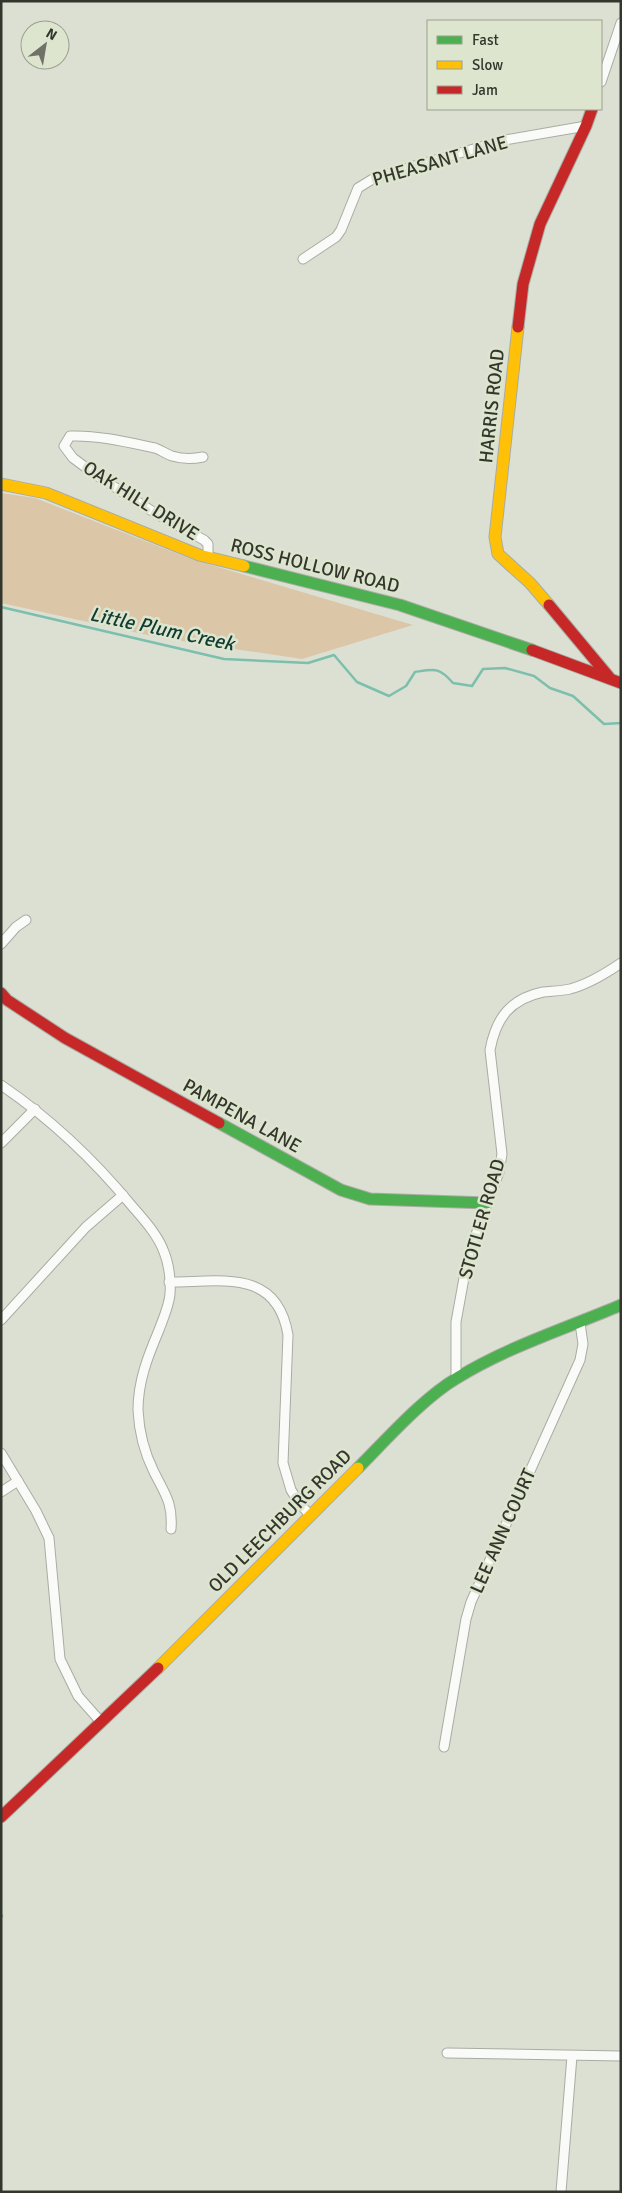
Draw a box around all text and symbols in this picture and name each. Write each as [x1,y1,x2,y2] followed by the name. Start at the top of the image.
[20,20,70,70] north arrow
[427,20,602,110] legend
[43,24,60,44] text: N
[472,31,499,49] text: Fast
[472,56,503,74] text: Slow
[472,81,498,99] text: Jam
[370,130,510,192] street label: PHEASANT LANE
[474,348,510,464] street label: HARRIS ROAD
[79,456,203,546] street label: OAK HILL DRIVE
[228,533,402,599] street label: ROSS HOLLOW ROAD
[88,602,238,657] water label: Little Plum Creek
[179,1074,305,1158] street label: PAMPENA LANE
[453,1156,511,1282] street label: STOTLER ROAD
[203,1444,357,1598] street label: OLD LEECHBURG ROAD
[465,1464,541,1597] street label: LEE ANN COURT

